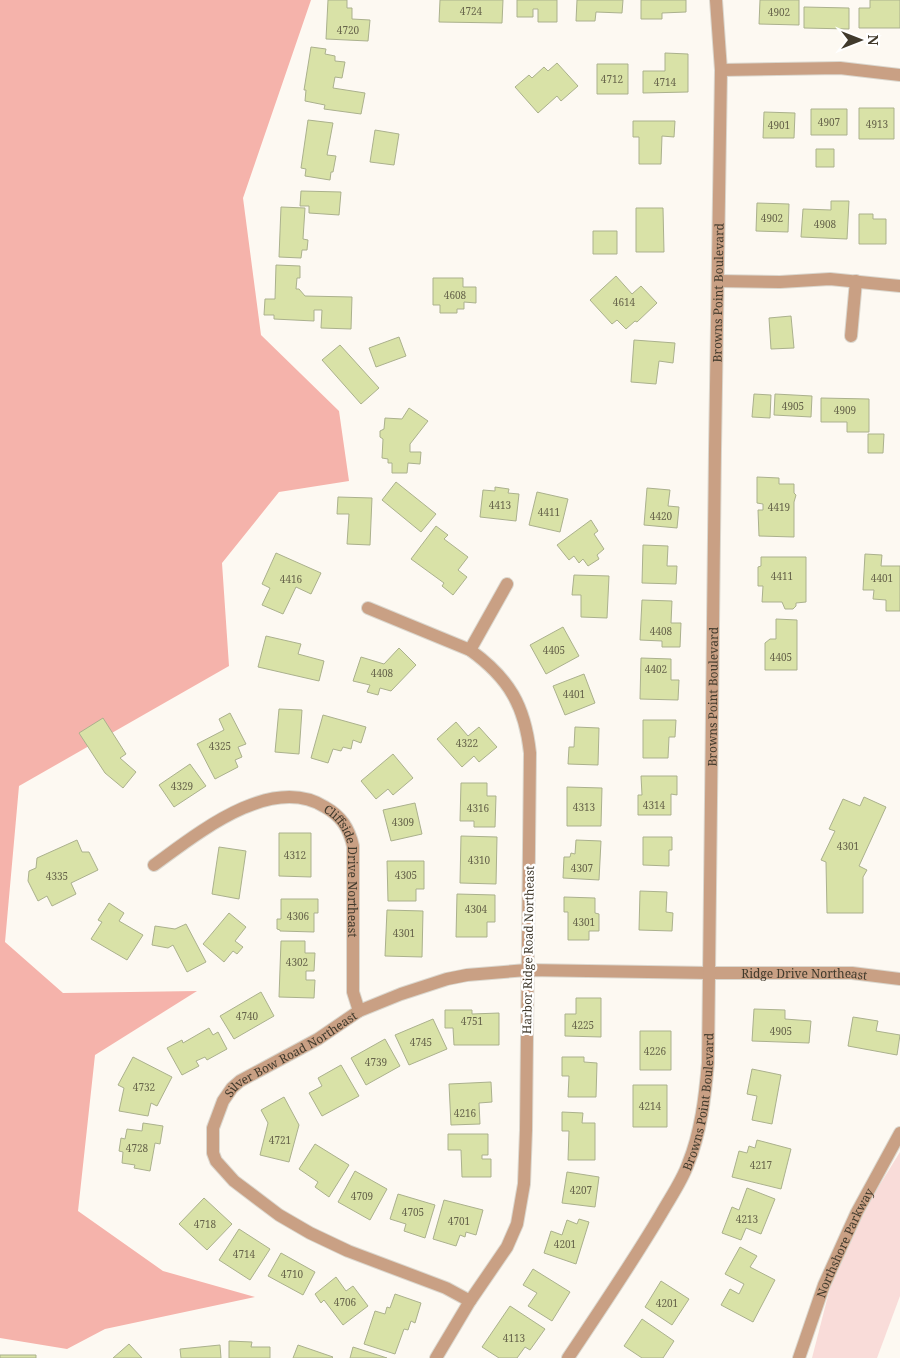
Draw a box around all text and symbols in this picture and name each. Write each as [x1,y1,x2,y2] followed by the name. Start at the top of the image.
[460,4,483,18] house number: 4724
[768,5,790,19] house number: 4902
[835,15,885,65] north arrow
[337,23,360,37] house number: 4720
[864,34,883,46] text: N
[601,72,623,86] house number: 4712
[654,75,677,89] house number: 4714
[818,115,841,129] house number: 4907
[866,117,889,131] house number: 4913
[768,118,790,132] house number: 4901
[761,211,783,225] house number: 4902
[814,217,837,231] house number: 4908
[708,222,727,363] street label: Browns Point Boulevard
[444,288,467,302] house number: 4608
[613,295,636,309] house number: 4614
[782,399,804,413] house number: 4905
[834,403,856,417] house number: 4909
[489,498,512,512] house number: 4413
[768,500,790,514] house number: 4419
[538,505,560,519] house number: 4411
[650,509,673,523] house number: 4420
[771,569,793,583] house number: 4411
[871,571,893,585] house number: 4401
[280,572,303,586] house number: 4416
[650,624,673,638] house number: 4408
[703,626,721,767] street label: Browns Point Boulevard
[543,643,565,657] house number: 4405
[770,650,792,664] house number: 4405
[645,662,667,676] house number: 4402
[371,666,394,680] house number: 4408
[563,687,585,701] house number: 4401
[456,736,478,750] house number: 4322
[209,739,231,753] house number: 4325
[171,779,193,793] house number: 4329
[643,798,666,812] house number: 4314
[321,800,362,938] street label: Cliffside Drive Northeast
[573,800,596,814] house number: 4313
[467,801,490,815] house number: 4316
[392,815,414,829] house number: 4309
[837,839,859,853] house number: 4301
[284,848,306,862] house number: 4312
[468,853,491,867] house number: 4310
[571,861,594,875] house number: 4307
[518,866,538,1034] street label: Harbor Ridge Road Northeast
[395,868,417,882] house number: 4305
[46,869,68,883] house number: 4335
[465,902,488,916] house number: 4304
[287,909,310,923] house number: 4306
[573,915,595,929] house number: 4301
[393,926,415,940] house number: 4301
[286,955,308,969] house number: 4302
[741,964,868,983] street label: Ridge Drive Northeast
[220,1007,360,1100] street label: Silver Bow Road Northeast
[236,1009,259,1023] house number: 4740
[461,1014,483,1028] house number: 4751
[572,1018,594,1032] house number: 4225
[770,1024,792,1038] house number: 4905
[678,1032,717,1173] street label: Browns Point Boulevard
[410,1035,432,1049] house number: 4745
[644,1044,667,1058] house number: 4226
[365,1055,387,1069] house number: 4739
[133,1080,155,1094] house number: 4732
[639,1099,662,1113] house number: 4214
[454,1106,477,1120] house number: 4216
[269,1133,291,1147] house number: 4721
[126,1141,149,1155] house number: 4728
[750,1158,773,1172] house number: 4217
[570,1183,593,1197] house number: 4207
[812,1185,877,1300] street label: Northshore Parkway
[351,1189,373,1203] house number: 4709
[402,1205,424,1219] house number: 4705
[736,1212,759,1226] house number: 4213
[448,1214,470,1228] house number: 4701
[194,1217,217,1231] house number: 4718
[554,1237,576,1251] house number: 4201
[233,1247,256,1261] house number: 4714
[281,1267,304,1281] house number: 4710
[334,1295,357,1309] house number: 4706
[656,1296,678,1310] house number: 4201
[503,1331,526,1345] house number: 4113

